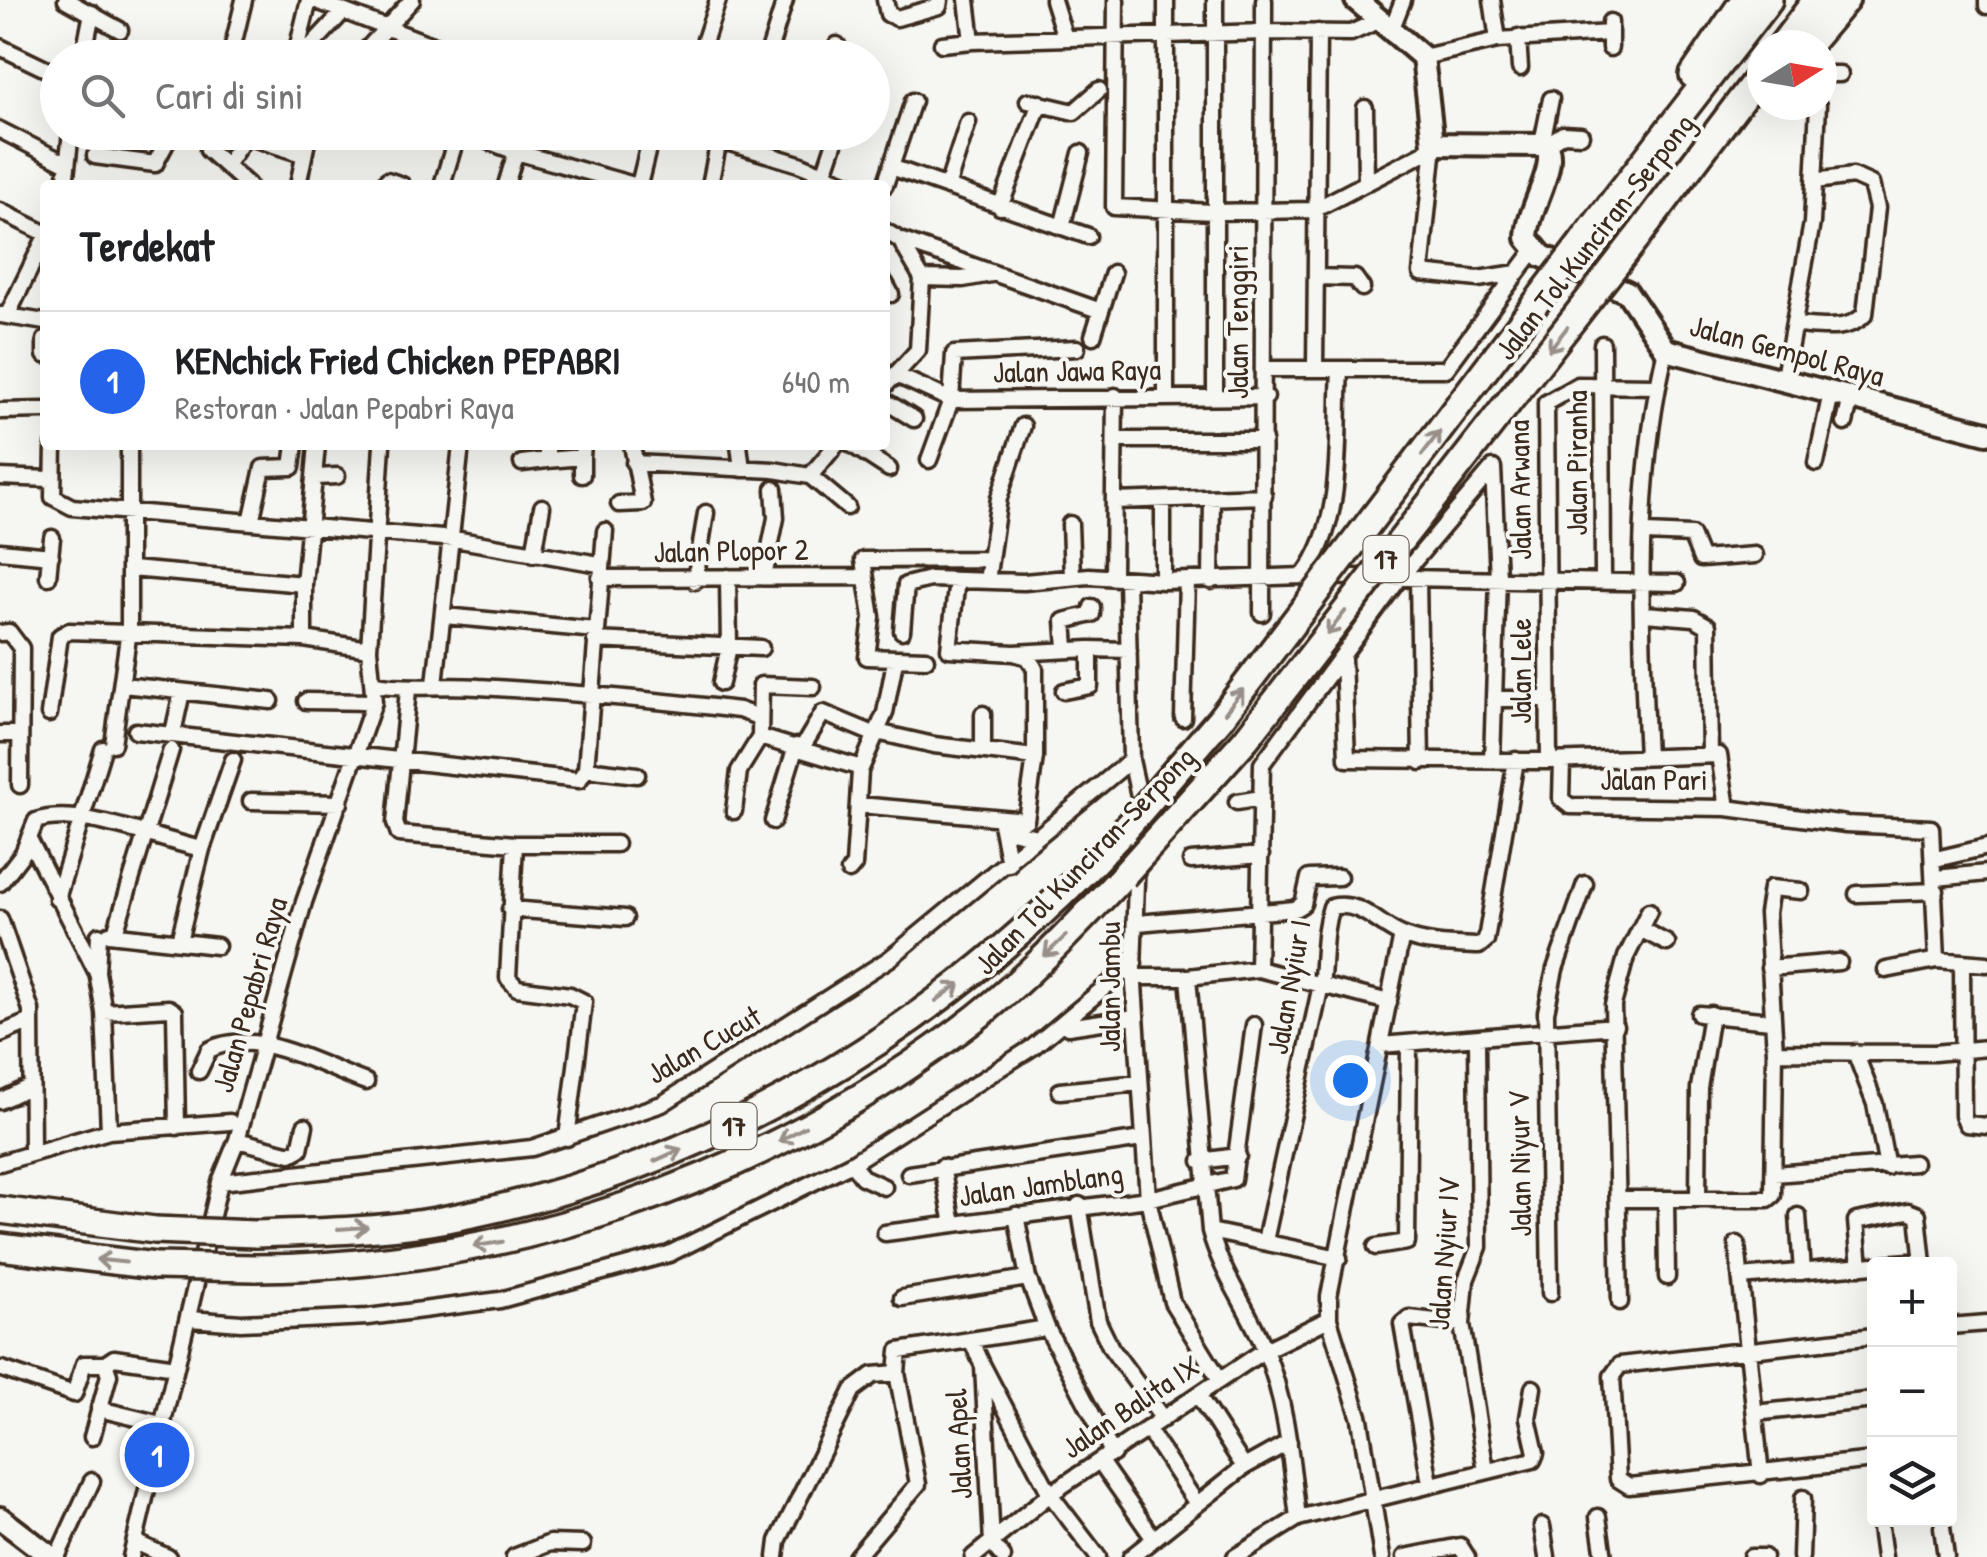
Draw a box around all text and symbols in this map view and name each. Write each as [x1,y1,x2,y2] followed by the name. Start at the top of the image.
[1747,30,1837,120] north arrow
[40,40,890,150] search box
[75,68,130,123] icon: search
[155,69,304,121] text: Cari di sini
[1485,105,1703,368] street label: Jalan Tol Kunciran–Serpong
[80,217,214,274] text: Terdekat
[1217,245,1257,399] street label: Jalan Tenggiri
[1686,305,1889,395] street label: Jalan Gempol Raya
[1547,325,1568,352] one-way arrow
[175,334,621,386] text: KENchick Fried Chicken PEPABRI
[992,349,1162,391] street label: Jalan Jawa Raya
[107,360,118,403] text: 1
[782,360,850,403] text: 640 m
[175,386,514,429] text: Restoran · Jalan Pepabri Raya
[1556,390,1596,536] street label: Jalan Piranha
[1498,419,1540,560] street label: Jalan Arwana
[1420,430,1442,456] one-way arrow
[653,529,809,571] street label: Jalan Plopor 2
[1364,536,1408,582] road number: 17
[1326,609,1347,636] one-way arrow
[1500,618,1540,724] street label: Jalan Lele
[1223,688,1244,715] one-way arrow
[965,738,1204,983] street label: Jalan Tol Kunciran–Serpong
[1600,759,1708,799] street label: Jalan Pari
[202,892,296,1097] street label: Jalan Pepabri Raya
[1257,916,1320,1057] street label: Jalan Nyiur I
[1089,922,1129,1052] street label: Jalan Jambu
[1044,934,1068,958] one-way arrow
[934,982,961,1003] one-way arrow
[639,995,768,1093] street label: Jalan Cucut
[1325,1055,1376,1106] your location
[1498,1091,1540,1237] street label: Jalan Niyur V
[712,1103,756,1149] road number: 17
[778,1125,807,1144] one-way arrow
[652,1145,683,1163] one-way arrow
[956,1153,1126,1215] street label: Jalan Jamblang
[1418,1176,1468,1332] street label: Jalan Nyiur IV
[336,1219,368,1238] one-way arrow
[472,1236,504,1254] one-way arrow
[96,1251,128,1270] one-way arrow
[1867,1257,1957,1527] map controls
[1867,1257,1957,1347] button: +
[1053,1345,1207,1467] street label: Jalan Balita IX
[1867,1347,1957,1437] button: −
[935,1388,981,1500] street label: Jalan Apel
[124,1418,190,1492] pin: 1
[1867,1437,1957,1527] button: layers

